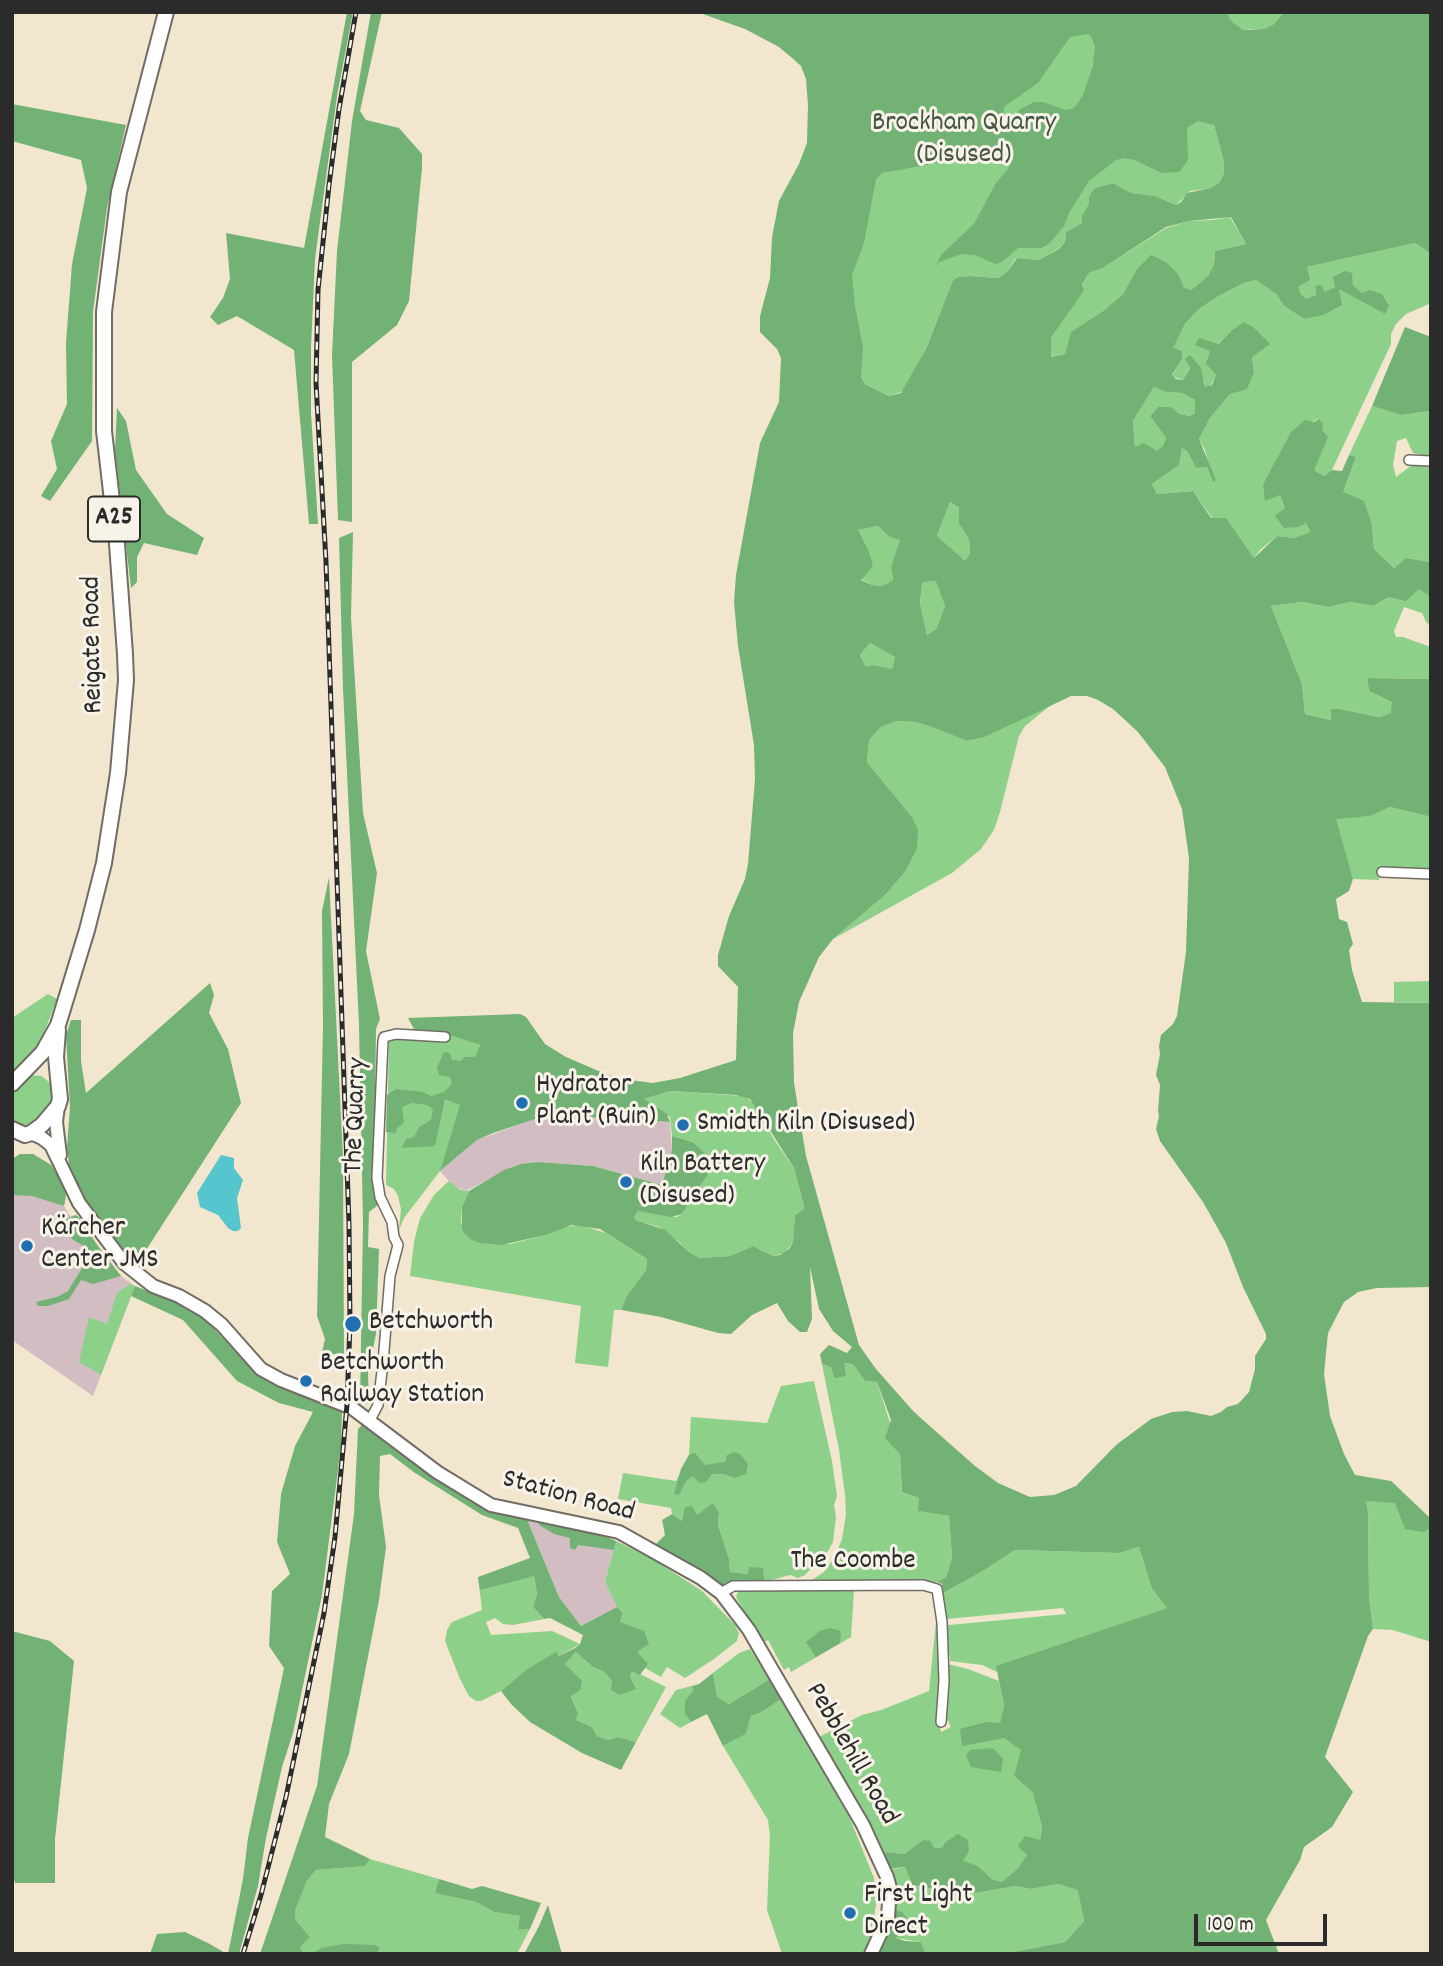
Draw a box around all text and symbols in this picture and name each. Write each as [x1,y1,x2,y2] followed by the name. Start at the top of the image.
[872,108,1056,174] park label: Brockham Quarry (Disused)
[88,496,140,541] road number: A25
[77,576,113,714] street label: Reigate Road
[339,1057,377,1175] street label: The Quarry
[536,1070,656,1136] place label: Hydrator Plant (Ruin)
[514,1095,530,1111] marker: Hydrator Plant (Ruin)
[697,1108,915,1142] place label: Smidth Kiln (Disused)
[675,1117,691,1133] marker: Smidth Kiln (Disused)
[640,1149,765,1215] place label: Kiln Battery (Disused)
[618,1174,634,1190] marker: Kiln Battery (Disused)
[41,1213,158,1279] place label: Kärcher Center JMS
[19,1238,35,1254] marker: Kärcher Center JMS
[369,1307,493,1341] place label: Betchworth
[343,1314,363,1334] marker: Betchworth
[320,1348,484,1414] place label: Betchworth Railway Station
[298,1373,314,1389] marker: Betchworth Railway Station
[498,1464,638,1532] street label: Station Road
[790,1546,916,1580] street label: The Coombe
[796,1678,904,1832] street label: Pebblehill Road
[864,1880,973,1946] place label: First Light Direct
[1198,1899,1331,1943] scale bar
[842,1905,858,1921] marker: First Light Direct
[1207,1911,1254,1941] text: 100 m

